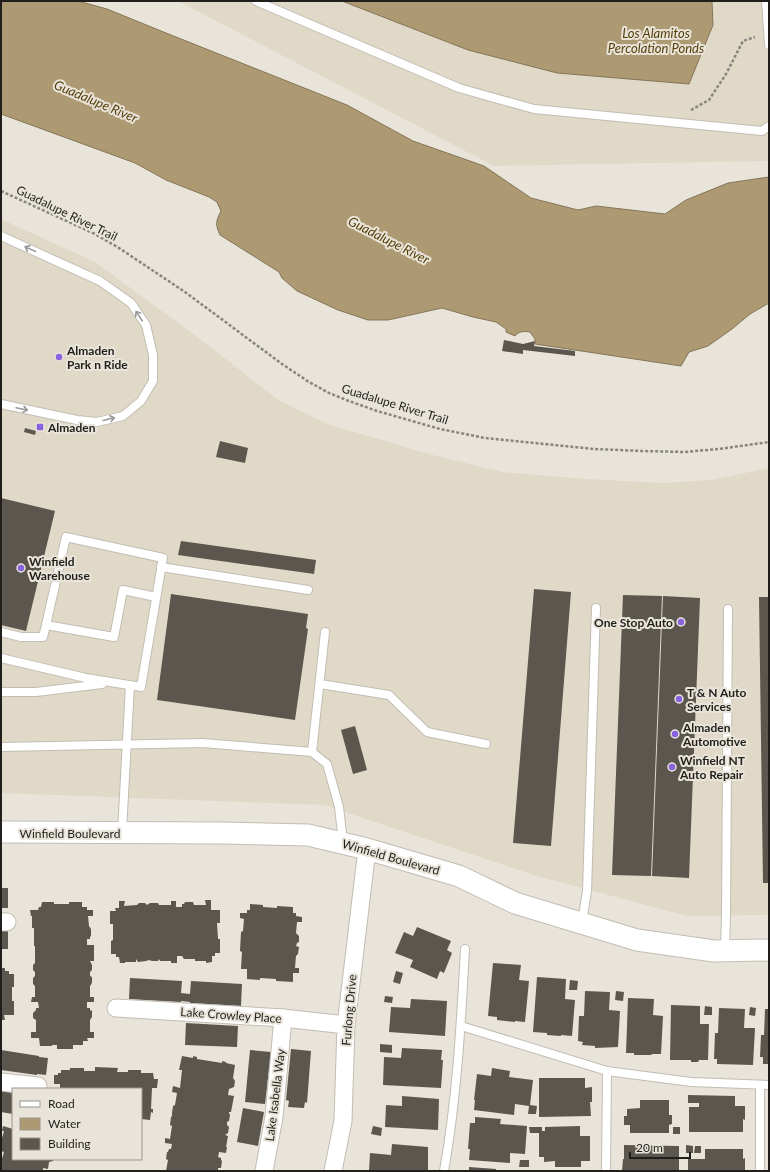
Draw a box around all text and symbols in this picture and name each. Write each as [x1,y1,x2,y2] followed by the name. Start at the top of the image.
[608,25,704,56] water label: Los Alamitos Percolation Ponds
[52,76,141,126] water label: Guadalupe River
[14,182,120,244] street label: Guadalupe River Trail
[346,213,433,268] water label: Guadalupe River
[24,245,36,252] one-way arrow
[135,310,143,321] one-way arrow
[66,343,128,372] place label: Almaden Park n Ride
[54,352,64,362] marker: Almaden Park n Ride
[340,381,450,427] street label: Guadalupe River Trail
[15,405,28,413] one-way arrow
[102,415,115,423] one-way arrow
[47,420,96,435] place label: Almaden
[35,422,45,432] marker: Almaden
[29,554,90,583] place label: Winfield Warehouse
[16,563,26,573] marker: Winfield Warehouse
[594,615,673,630] place label: One Stop Auto
[676,617,686,627] marker: One Stop Auto
[687,685,746,714] place label: T & N Auto Services
[674,694,684,704] marker: T & N Auto Services
[682,720,747,749] place label: Almaden Automotive
[670,729,680,739] marker: Almaden Automotive
[679,753,746,782] place label: Winfield NT Auto Repair
[667,762,677,772] marker: Winfield NT Auto Repair
[20,826,120,841] street label: Winfield Boulevard
[340,836,442,878] street label: Winfield Boulevard
[338,974,360,1046] street label: Furlong Drive
[180,1004,282,1026] street label: Lake Crowley Place
[262,1047,288,1142] street label: Lake Isabella Way
[12,1088,142,1160] legend
[48,1096,75,1111] text: Road
[48,1116,81,1131] text: Water
[630,1134,690,1160] scale bar
[48,1136,91,1151] text: Building
[636,1140,663,1155] text: 20 m

